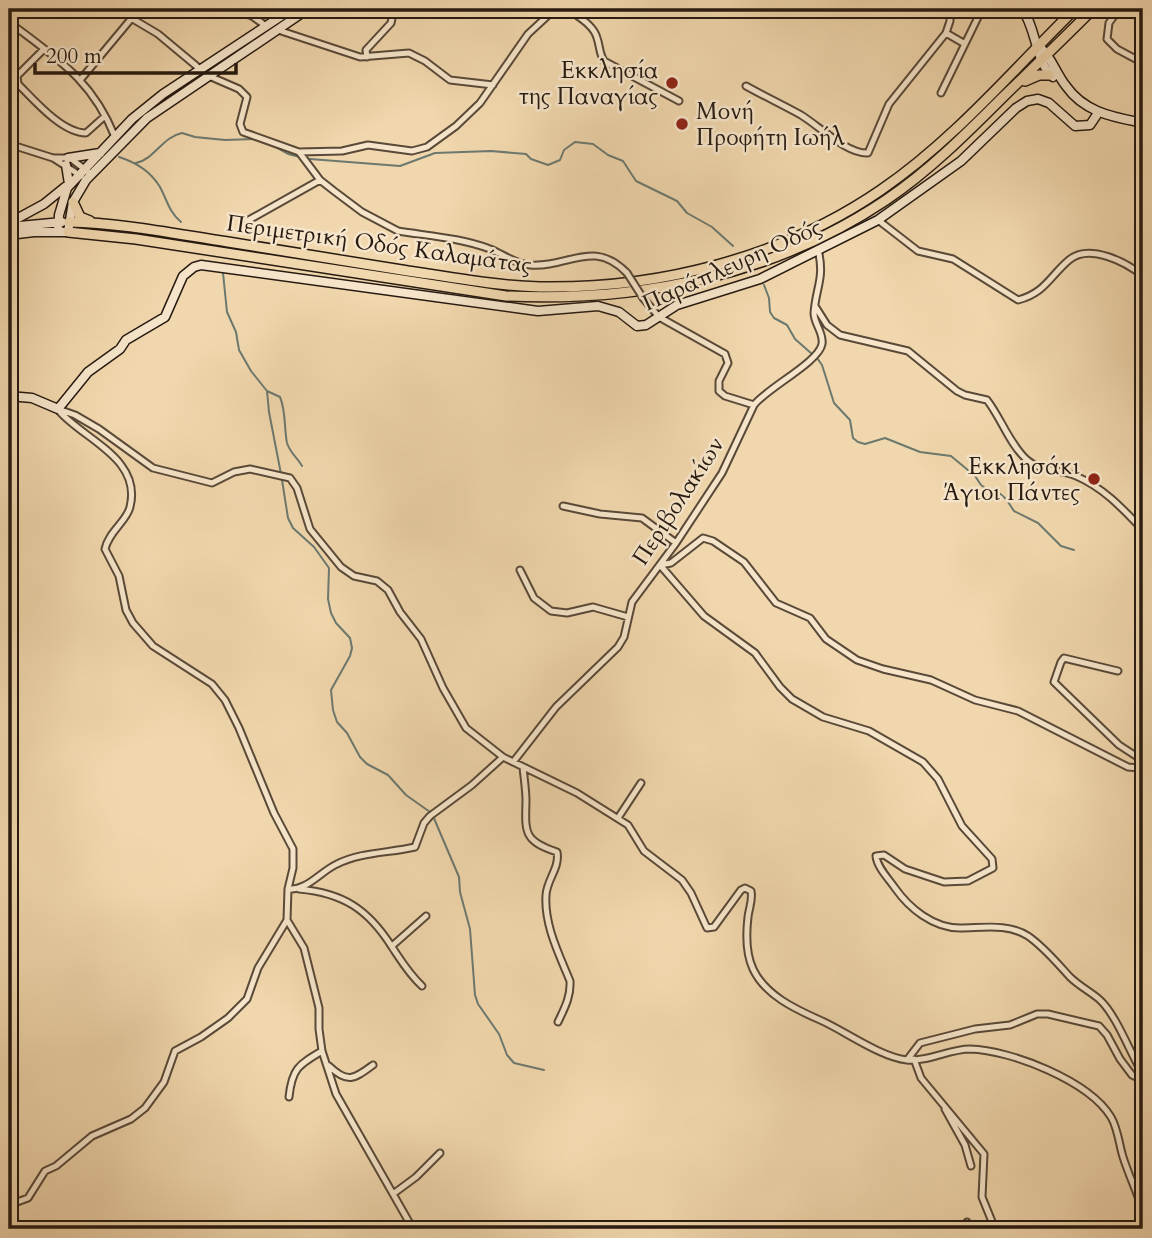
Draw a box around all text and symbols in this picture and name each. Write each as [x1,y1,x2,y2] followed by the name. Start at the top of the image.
[35,32,236,76] scale bar
[46,42,102,71] text: 200 m
[519,55,658,112] place label: Εκκλησία της Παναγίας
[664,75,680,91] marker: Εκκλησία της Παναγίας
[696,96,845,153] place label: Μονή Προφήτη Ιωήλ
[674,116,690,132] marker: Μονή Προφήτη Ιωήλ
[225,207,533,281] street label: Περιμετρική Οδός Καλαμάτας
[637,211,827,318] street label: Παράπλευρη Οδός
[625,431,731,571] street label: Περιβολακίων
[943,451,1080,508] place label: Εκκλησάκι Άγιοι Πάντες
[1086,471,1102,487] marker: Εκκλησάκι Άγιοι Πάντες

